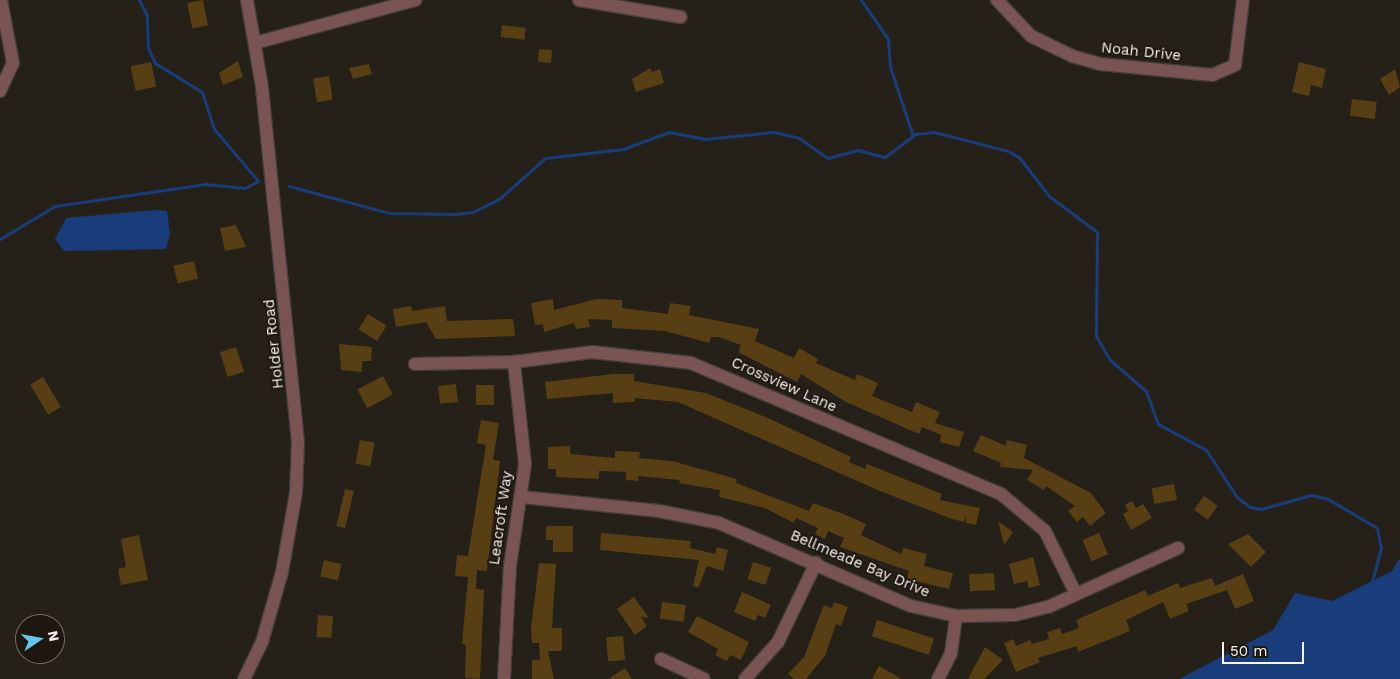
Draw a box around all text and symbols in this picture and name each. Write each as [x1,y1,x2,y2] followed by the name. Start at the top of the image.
[1100,39,1182,65] street label: Noah Drive
[260,298,288,390] street label: Holder Road
[728,354,840,416] street label: Crossview Lane
[485,470,517,566] street label: Leacroft Way
[787,526,933,602] street label: Bellmeade Bay Drive
[15,614,65,664] north arrow
[45,629,63,643] text: N
[1225,632,1308,664] scale bar
[1230,642,1267,660] text: 50 m

